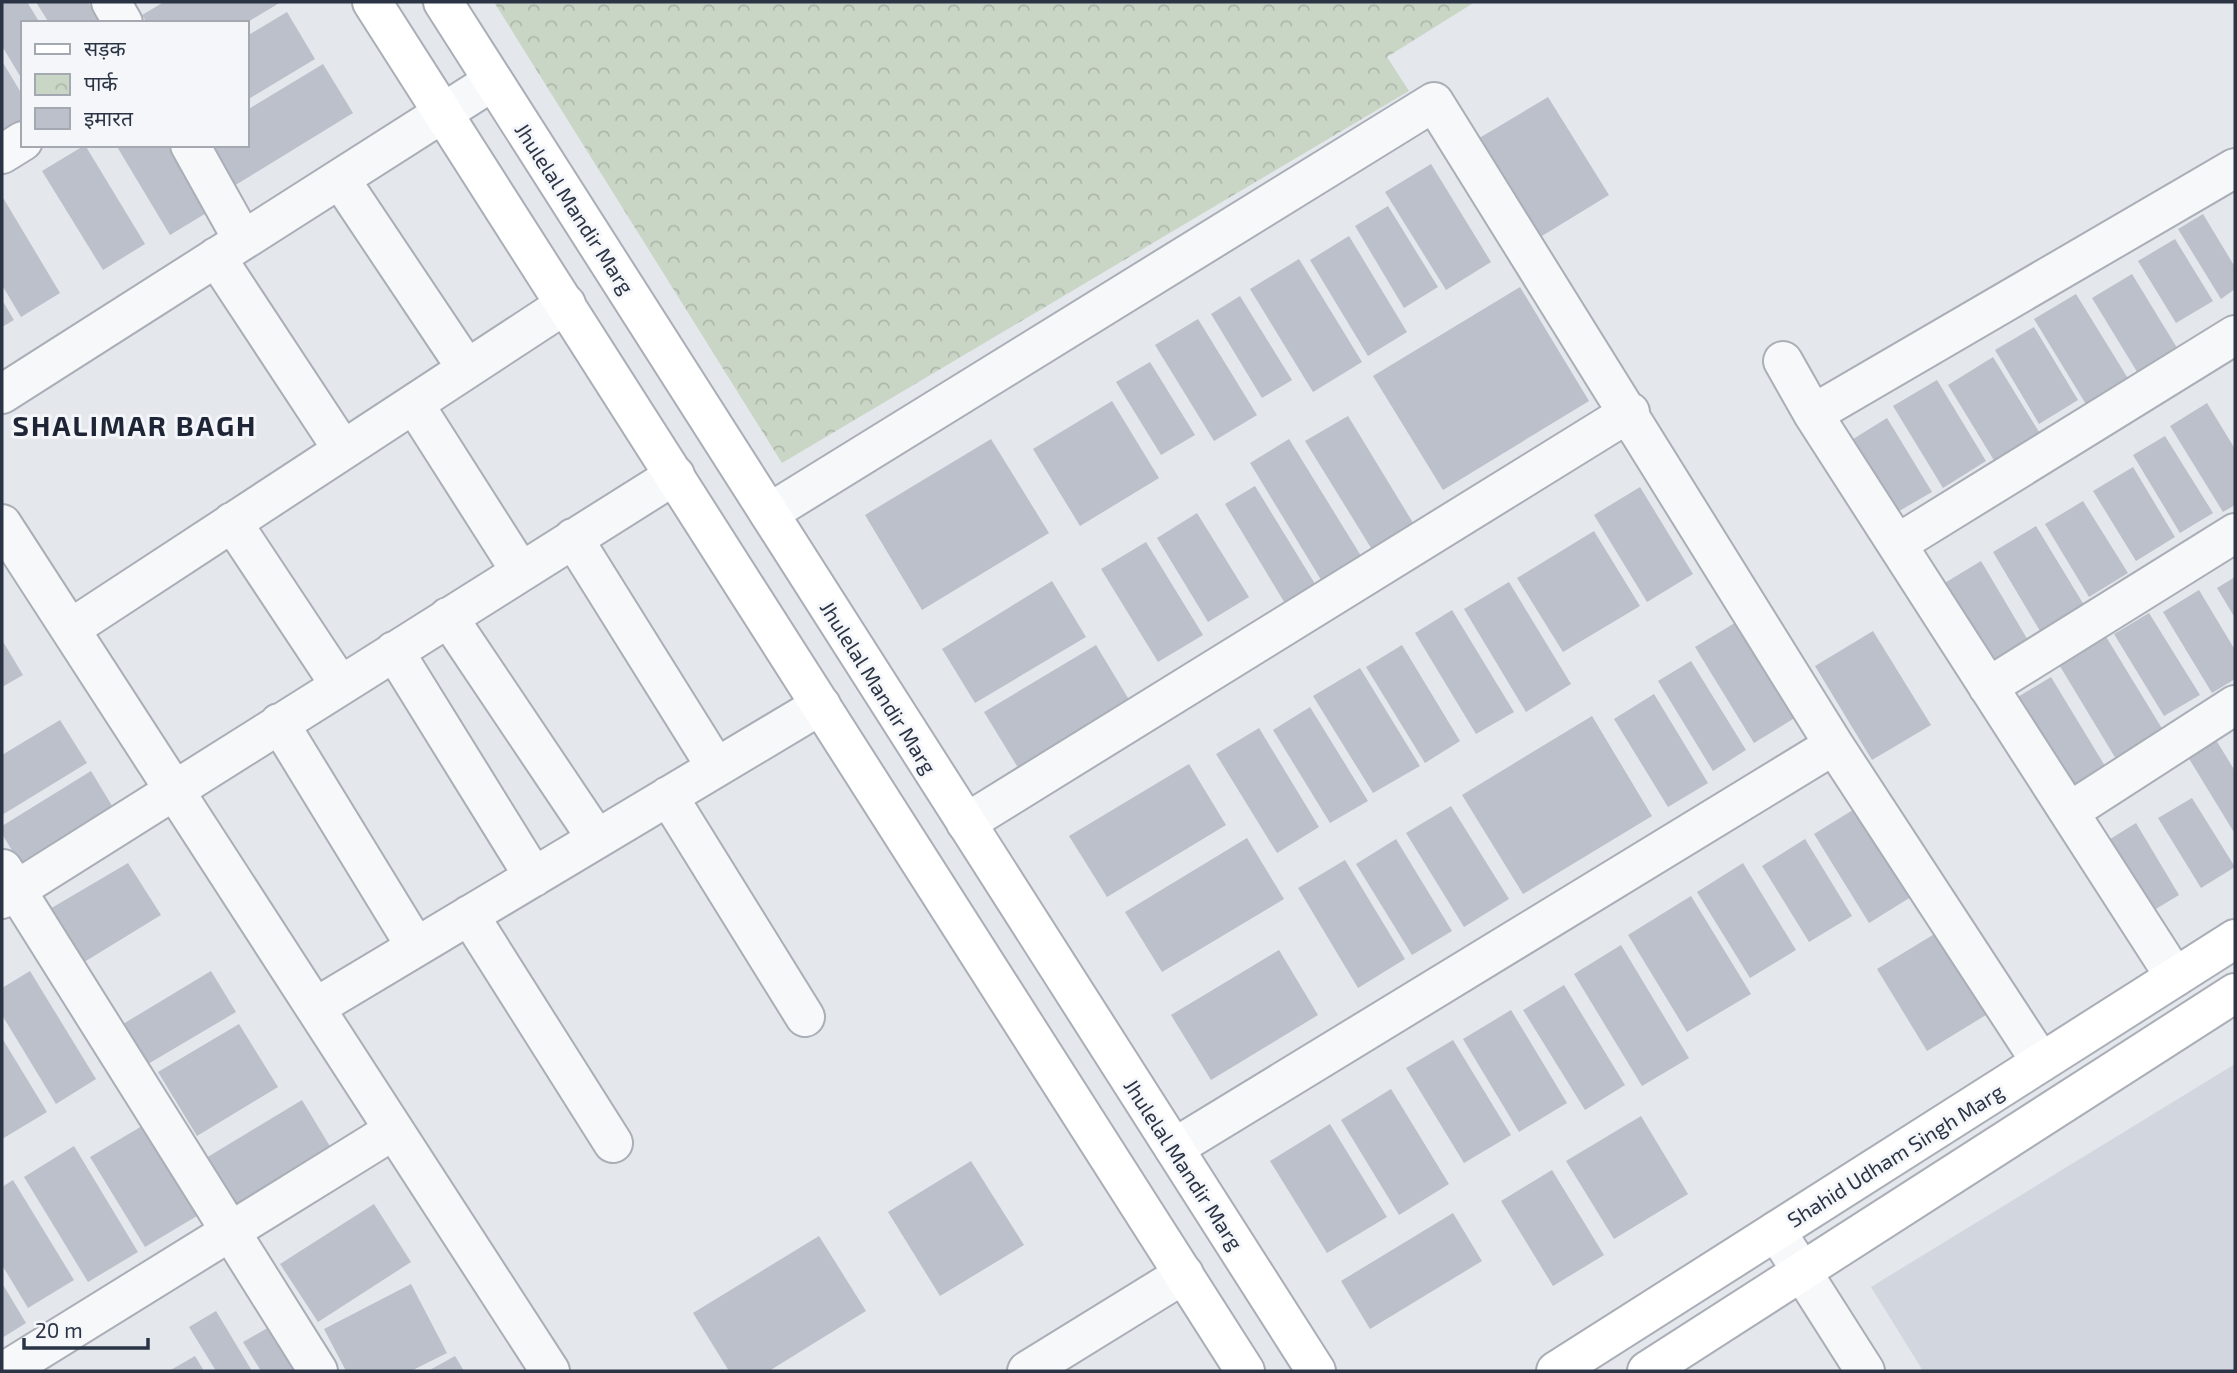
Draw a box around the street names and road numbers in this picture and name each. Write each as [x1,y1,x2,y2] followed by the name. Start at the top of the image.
[510,118,640,299] street label: Jhulelal Mandir Marg
[816,596,942,778] street label: Jhulelal Mandir Marg
[1119,1074,1249,1255] street label: Jhulelal Mandir Marg
[1782,1078,2008,1232] street label: Shahid Udham Singh Marg

